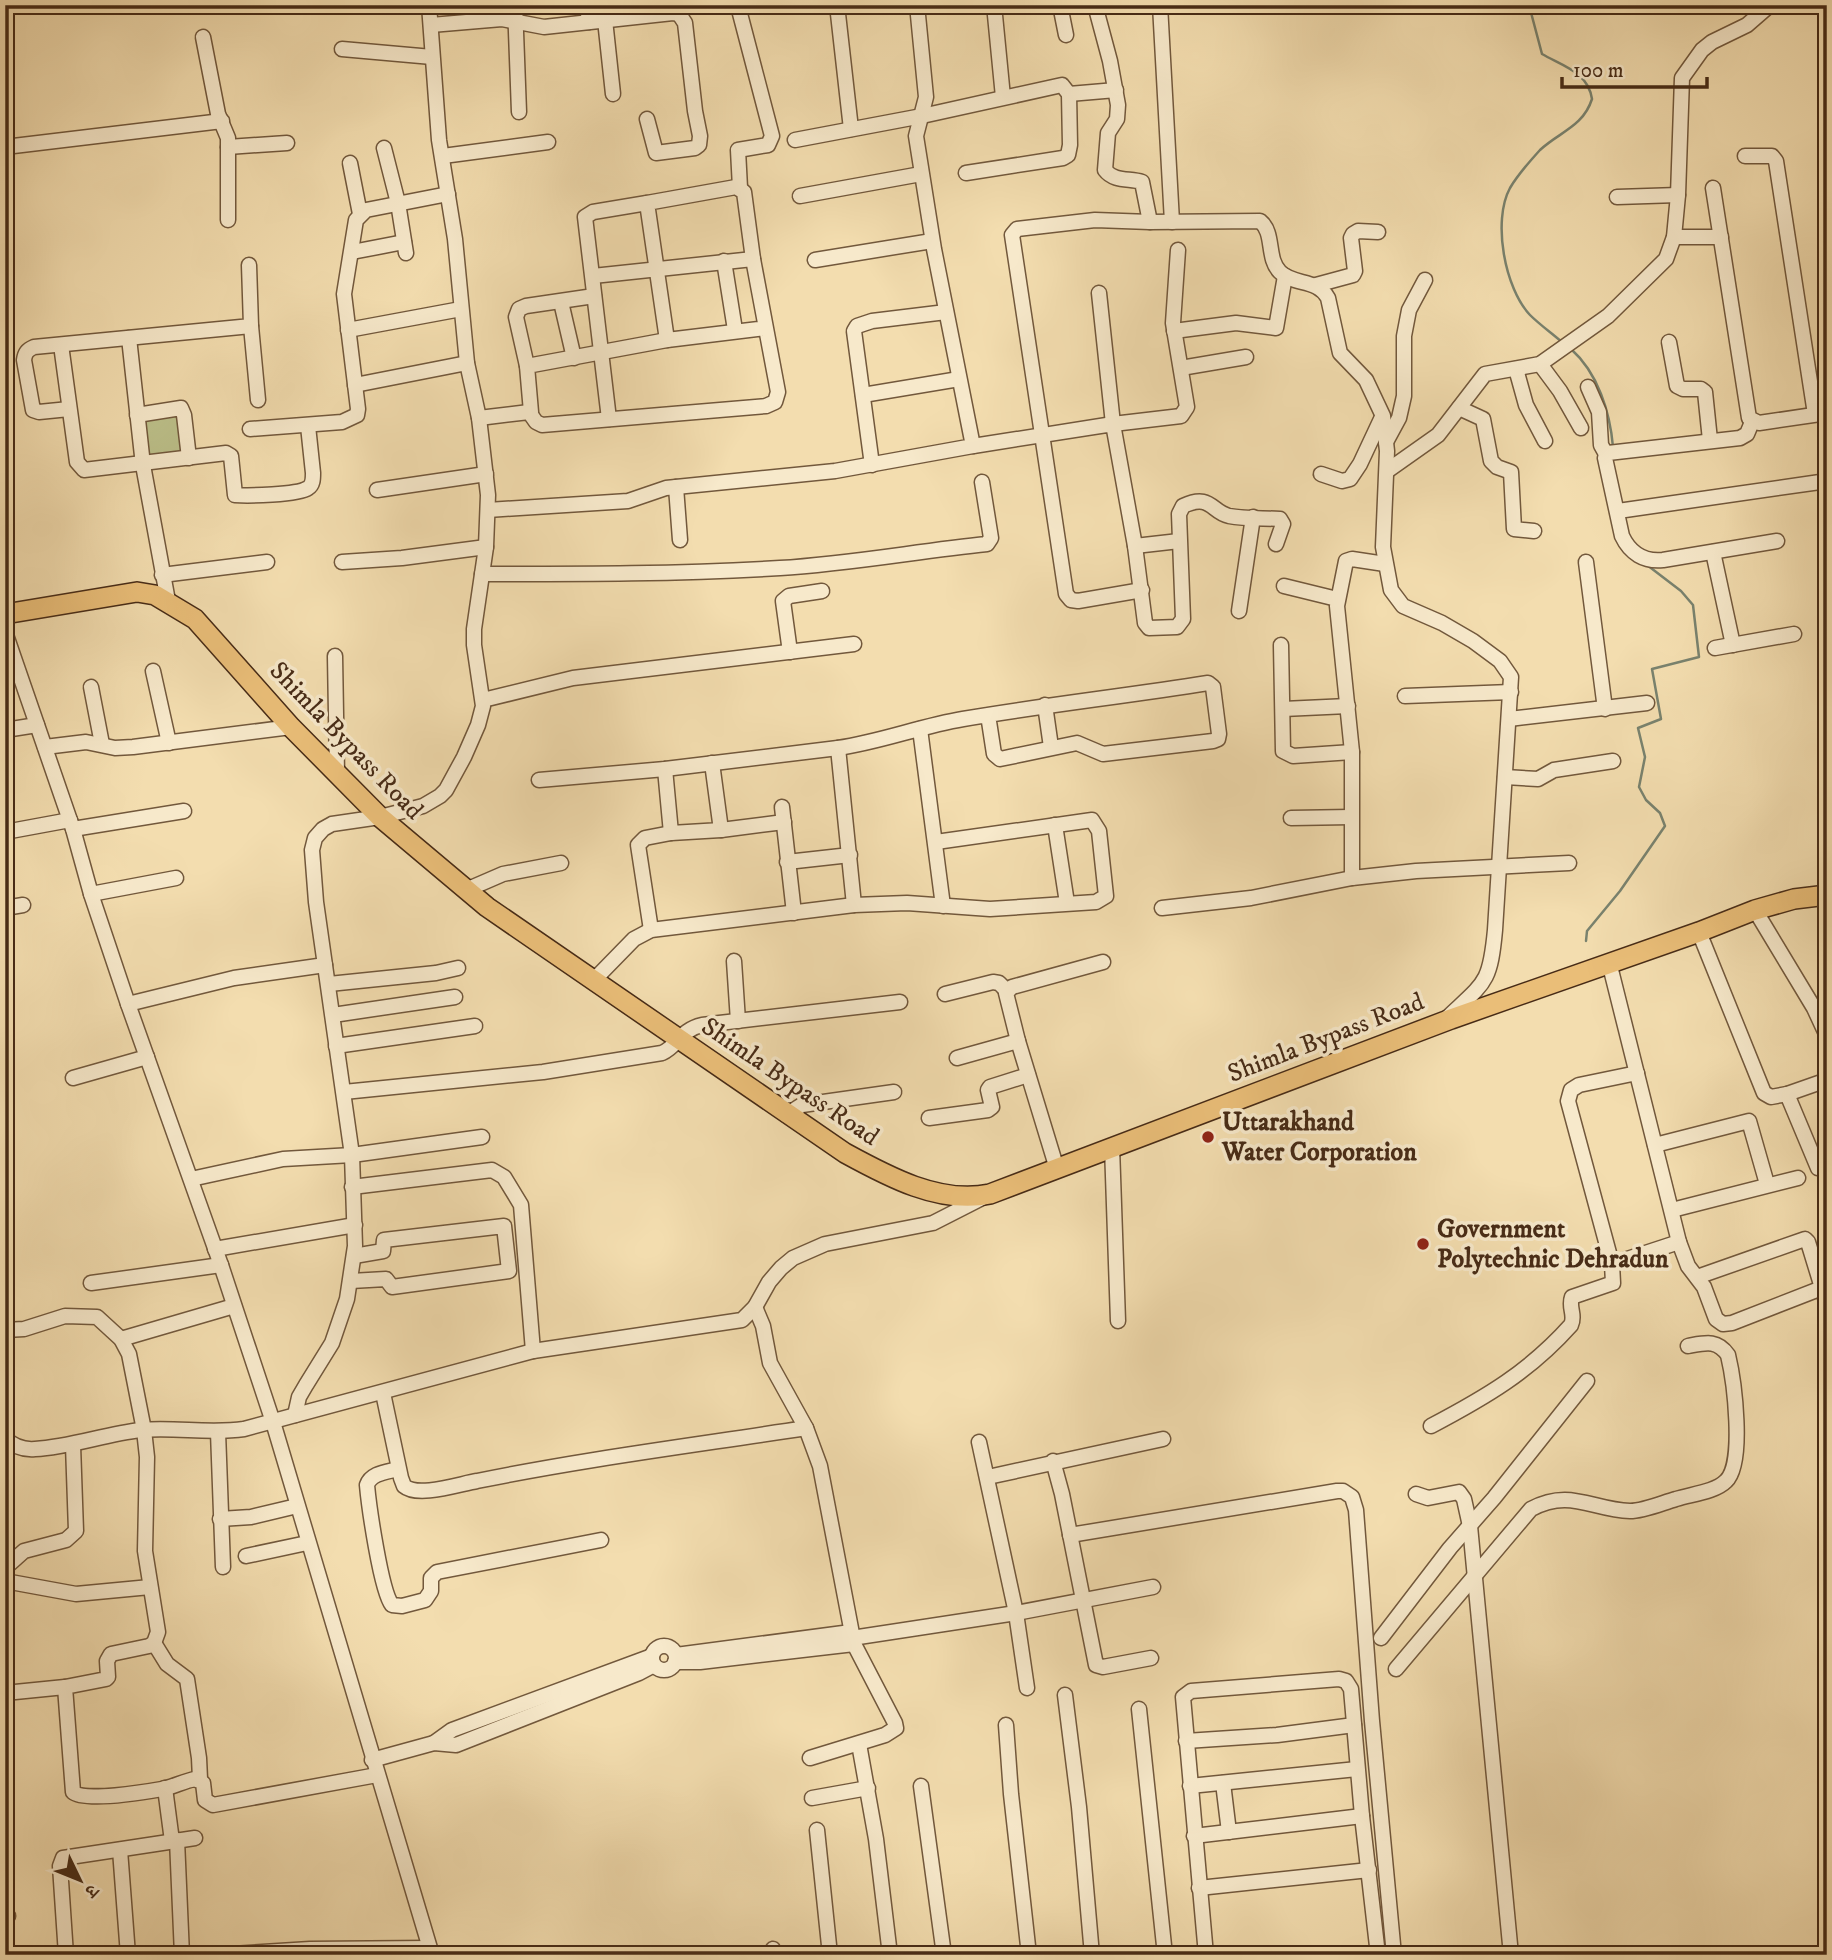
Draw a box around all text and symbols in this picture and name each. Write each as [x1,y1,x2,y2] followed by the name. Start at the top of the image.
[1562,46,1708,90] scale bar
[1573,58,1624,84] text: 100 m
[262,655,430,827] street label: Shimla Bypass Road
[1223,985,1429,1091] street label: Shimla Bypass Road
[695,1010,885,1154] street label: Shimla Bypass Road
[1221,1106,1417,1169] place label: Uttarakhand Water Corporation
[1200,1129,1216,1145] marker: Uttarakhand Water Corporation
[1437,1213,1669,1276] place label: Government Polytechnic Dehradun
[1415,1236,1431,1252] marker: Government Polytechnic Dehradun
[46,1844,116,1914] north arrow
[79,1878,104,1903] text: उ

